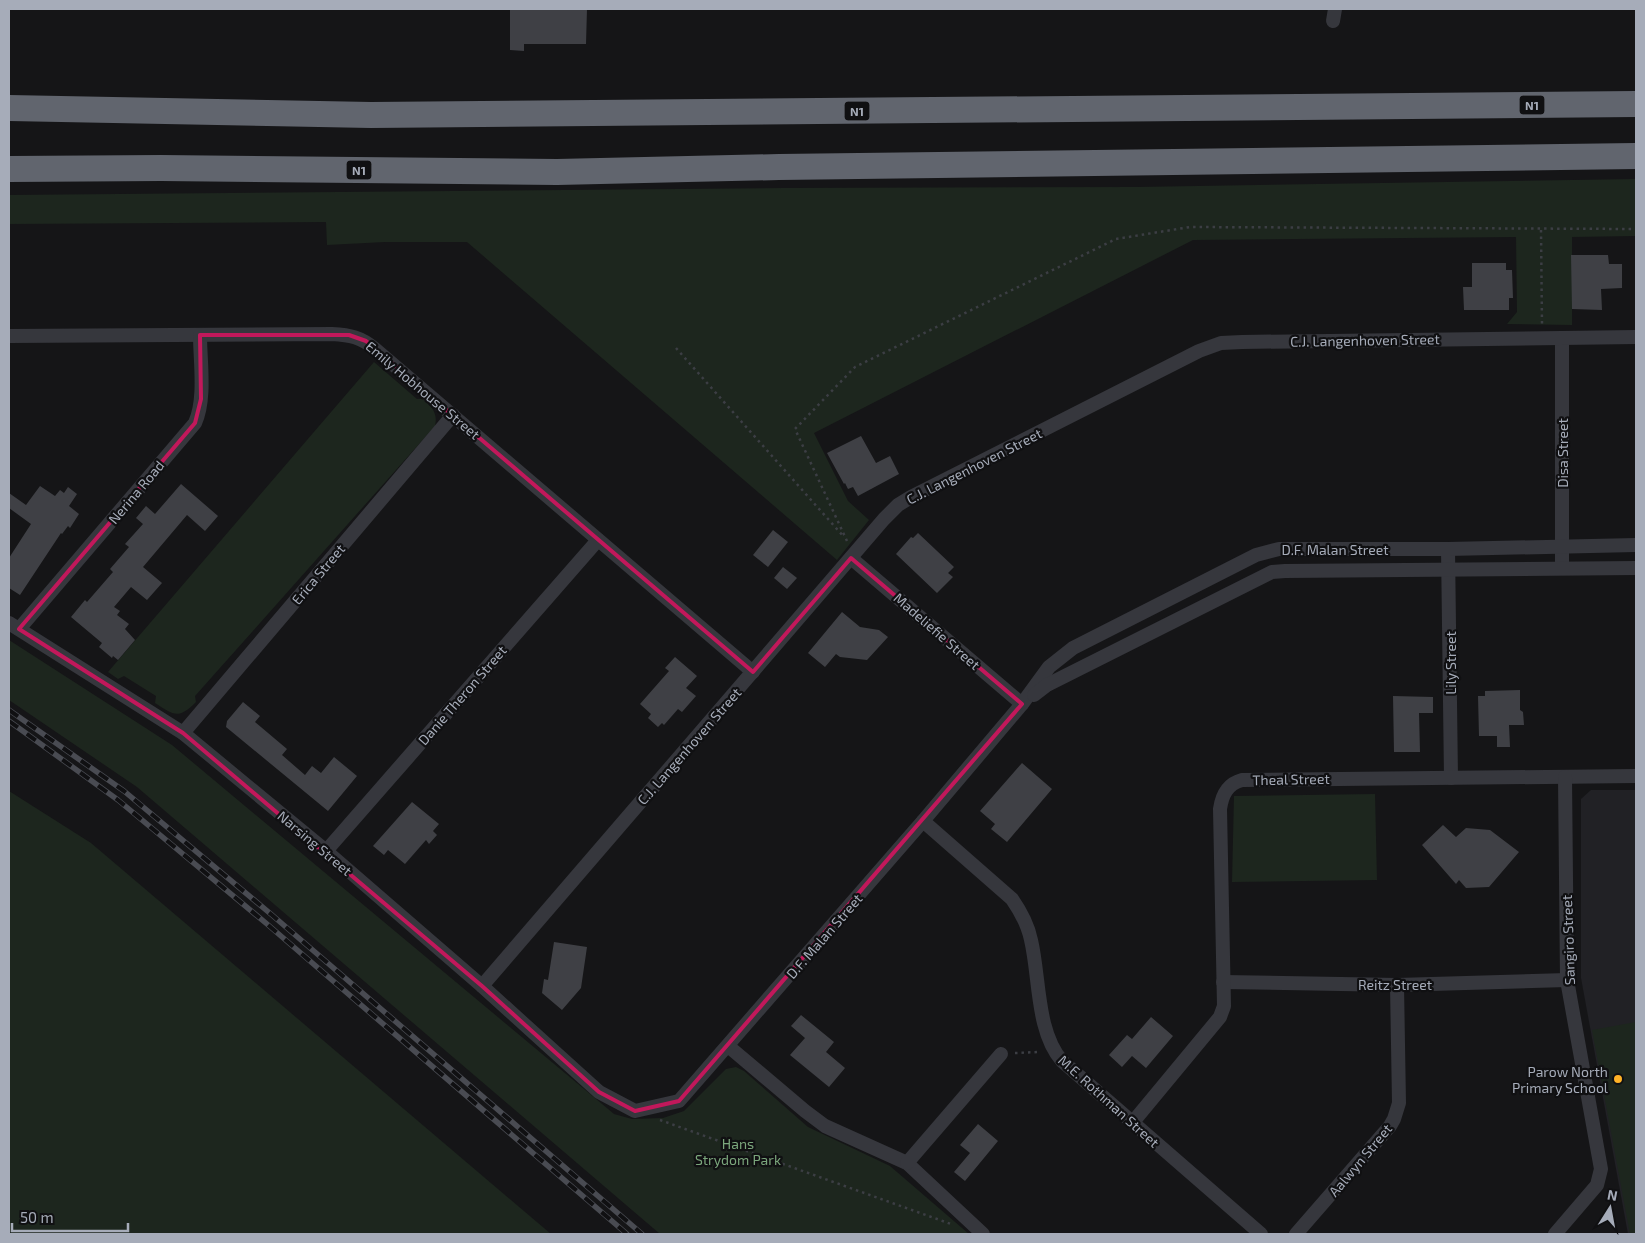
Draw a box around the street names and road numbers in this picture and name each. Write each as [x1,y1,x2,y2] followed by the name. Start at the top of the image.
[1520,96,1544,114] road number: N1
[844,102,870,120] road number: N1
[346,160,372,180] road number: N1
[1290,330,1440,350] street label: C.J. Langenhoven Street
[363,337,483,443] street label: Emily Hobhouse Street
[1554,418,1571,488] street label: Disa Street
[903,424,1045,508] street label: C.J. Langenhoven Street
[105,457,167,527] street label: Nerina Road
[288,540,348,608] street label: Erica Street
[1281,541,1389,558] street label: D.F. Malan Street
[890,589,984,673] street label: Madeliefie Street
[1442,631,1459,695] street label: Lily Street
[414,642,510,748] street label: Danie Theron Street
[633,684,745,808] street label: C.J. Langenhoven Street
[1252,770,1330,788] street label: Theal Street
[274,807,356,879] street label: Narsing Street
[782,890,866,982] street label: D.F. Malan Street
[1558,895,1578,985] street label: Sangiro Street
[1358,976,1432,993] street label: Reitz Street
[1055,1051,1163,1151] street label: M.E. Rothman Street
[1325,1120,1395,1200] street label: Aalwyn Street

